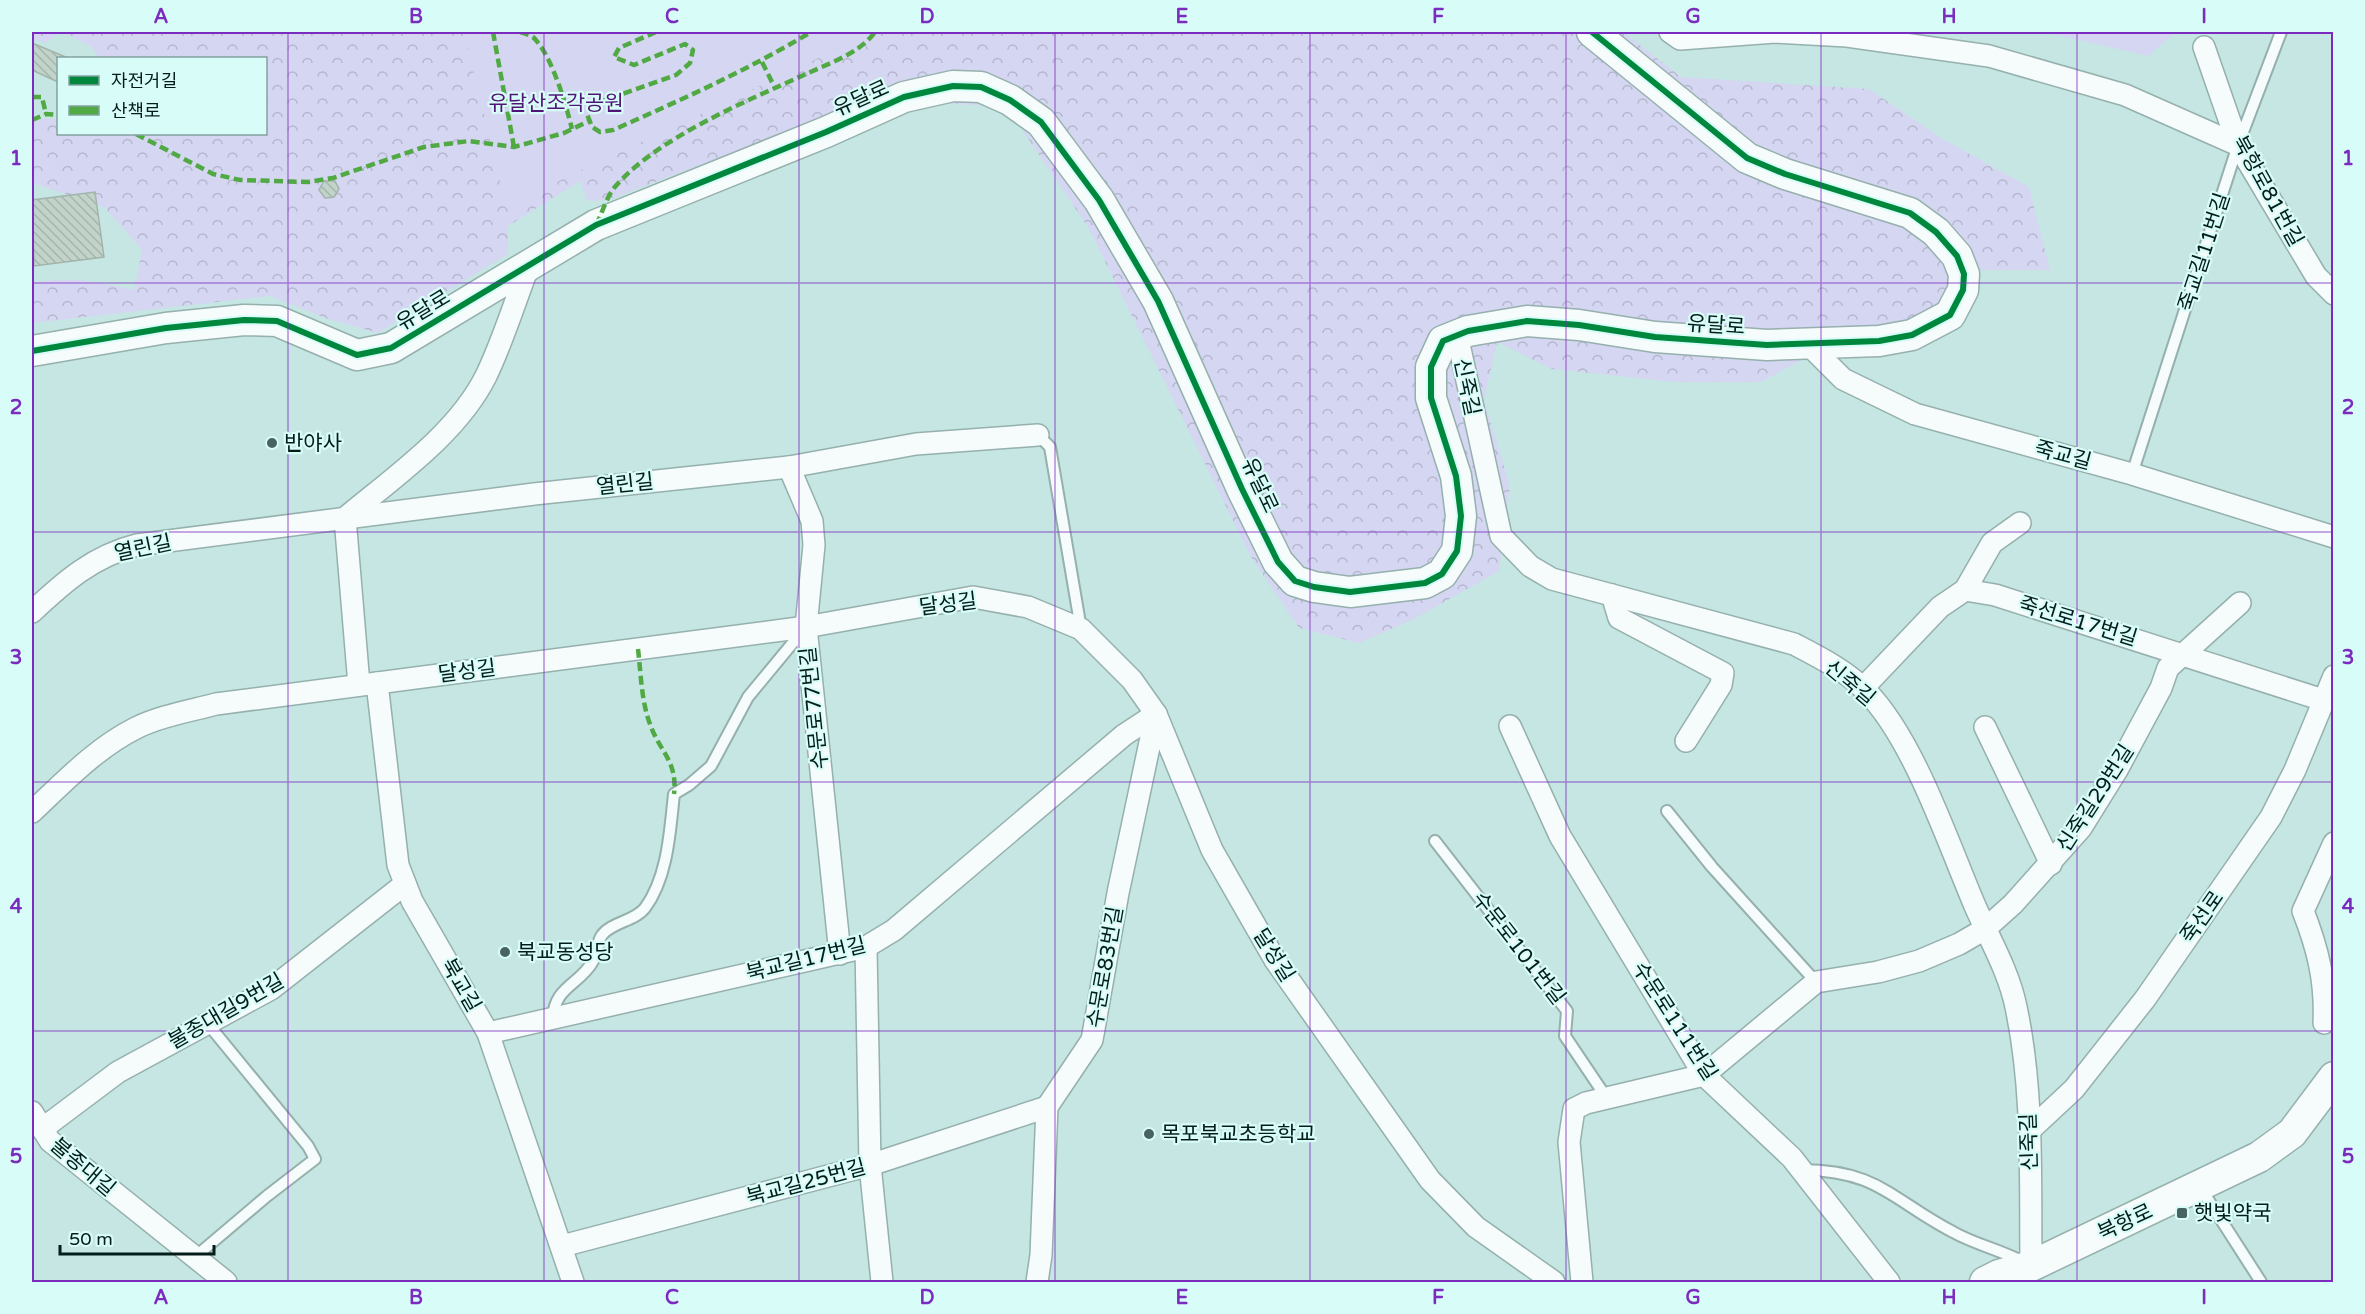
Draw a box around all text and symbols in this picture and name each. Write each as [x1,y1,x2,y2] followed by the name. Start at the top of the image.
[154,5,169,29] text: A
[409,5,423,29] text: B
[665,5,679,29] text: C
[919,5,935,29] text: D
[1176,5,1189,29] text: E
[1432,5,1444,29] text: F
[1685,5,1701,29] text: G
[1941,5,1957,29] text: H
[2201,5,2207,29] text: I
[57,57,267,135] legend
[111,70,177,92] text: 자전거길
[830,75,893,122] street label: 유달로
[488,91,624,116] park label: 유달산조각공원
[111,100,161,122] text: 산책로
[2227,131,2308,251] street label: 북항로81번길
[10,147,22,171] text: 1
[2342,147,2354,171] text: 1
[2174,190,2235,314] street label: 죽교길11번길
[392,285,455,336] street label: 유달로
[1686,311,1746,340] street label: 유달로
[1448,356,1485,418] street label: 신죽길
[10,396,22,420] text: 2
[2342,396,2354,420] text: 2
[284,431,342,456] place label: 반야사
[265,436,279,450] marker: 반야사
[2032,436,2094,475] street label: 죽교길
[1236,454,1283,517] street label: 유달로
[595,469,655,500] street label: 열린길
[112,530,174,567] street label: 열린길
[918,589,978,620] street label: 달성길
[2015,592,2140,651] street label: 죽선로17번길
[796,645,833,770] street label: 수문로77번길
[10,646,22,670] text: 3
[2342,646,2354,670] text: 3
[1819,655,1880,712] street label: 신죽길
[437,656,497,687] street label: 달성길
[2051,740,2139,857] street label: 신죽길29번길
[2176,886,2229,948] street label: 죽선로
[1467,887,1570,1010] street label: 수문로101번길
[10,895,23,919] text: 4
[2342,895,2355,919] text: 4
[1083,904,1128,1030] street label: 수문로83번길
[1248,924,1300,986] street label: 달성길
[743,932,869,986] street label: 북교길17번길
[517,940,614,965] place label: 북교동성당
[498,945,512,959] marker: 북교동성당
[435,954,486,1017] street label: 북교길
[1627,957,1722,1085] street label: 수문로111번길
[164,968,288,1055] street label: 불종대길9번길
[2016,1113,2043,1171] street label: 신죽길
[1161,1122,1316,1147] place label: 목포북교초등학교
[1142,1127,1156,1141] marker: 목포북교초등학교
[45,1133,120,1202] street label: 불종대길
[10,1145,22,1169] text: 5
[2342,1145,2354,1169] text: 5
[743,1154,869,1210] street label: 북교길25번길
[2094,1199,2157,1246] street label: 북항로
[2194,1201,2271,1226] place label: 햇빛약국
[2175,1206,2189,1220] marker: 햇빛약국
[60,1218,214,1256] scale bar
[69,1228,113,1250] text: 50 m
[154,1286,169,1310] text: A
[409,1286,423,1310] text: B
[665,1286,679,1310] text: C
[919,1286,935,1310] text: D
[1176,1286,1189,1310] text: E
[1432,1286,1444,1310] text: F
[1685,1286,1701,1310] text: G
[1941,1286,1957,1310] text: H
[2201,1286,2207,1310] text: I

